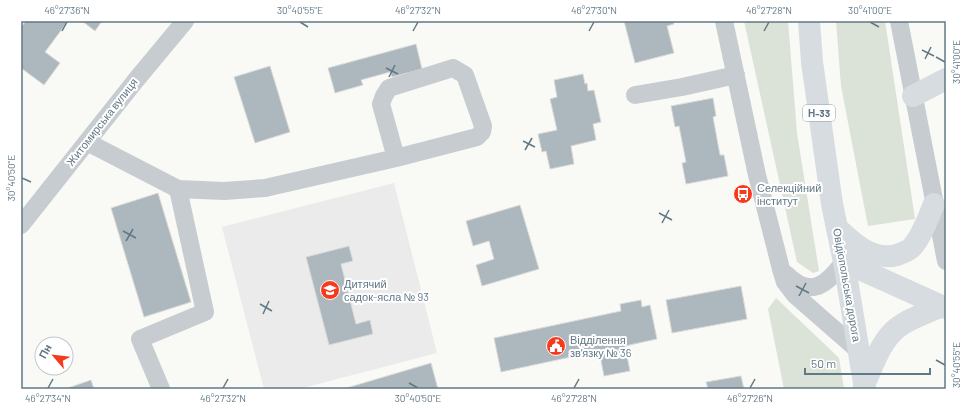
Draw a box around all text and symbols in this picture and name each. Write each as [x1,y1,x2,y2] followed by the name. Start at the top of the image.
[44,4,90,16] text: 46°27'36"N
[277,4,323,16] text: 30°40'55"E
[395,4,441,16] text: 46°27'32"N
[571,4,617,16] text: 46°27'30"N
[746,4,792,16] text: 46°27'28"N
[848,4,892,16] text: 30°41'00"E
[950,40,962,84] text: 30°41'00"E
[63,75,140,168] street label: Житомирська вулиця
[803,105,835,121] road number: Н-33
[5,155,17,201] text: 30°40'50"E
[757,181,821,207] place label: Селекційний інститут
[732,183,754,205] bus stop icon: Селекційний інститут
[831,227,864,344] street label: Овідіопольська дорога
[344,277,429,303] place label: Дитячий садок-ясла № 93
[319,279,341,301] school or university icon: Дитячий садок-ясла № 93
[570,333,632,359] place label: Відділення зв'язку № 36
[545,335,567,357] public building icon: Відділення зв'язку № 36
[34,336,74,376] north arrow
[36,342,54,361] text: Пн
[950,342,962,388] text: 30°40'55"E
[805,350,930,376] scale bar
[811,356,836,370] text: 50 m
[25,392,71,404] text: 46°27'34"N
[200,392,246,404] text: 46°27'32"N
[395,392,441,404] text: 30°40'50"E
[551,392,597,404] text: 46°27'28"N
[727,392,773,404] text: 46°27'26"N

